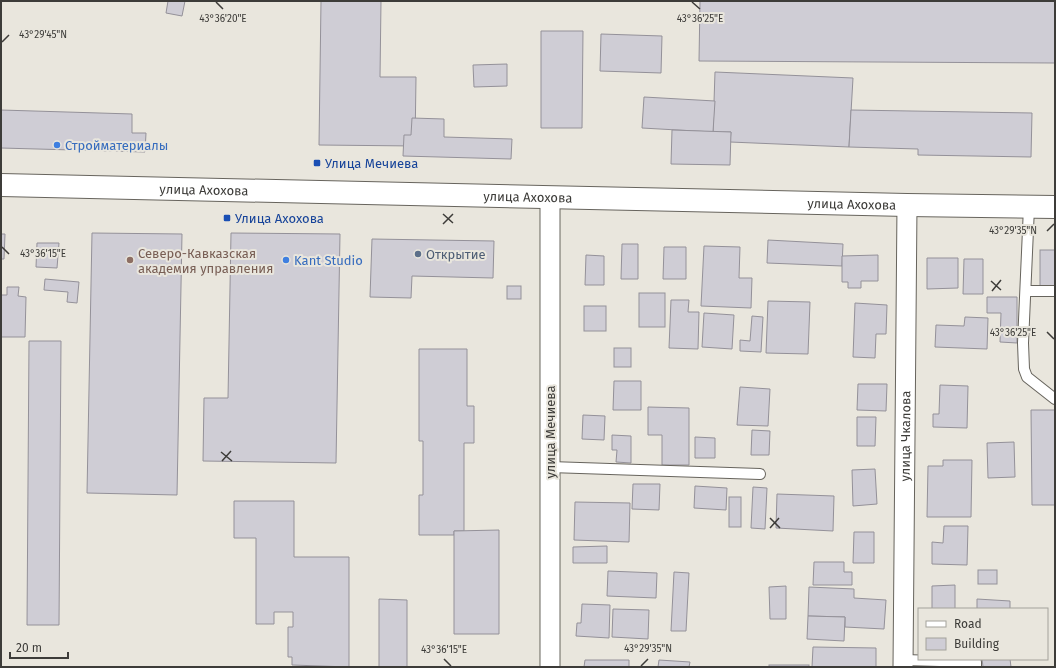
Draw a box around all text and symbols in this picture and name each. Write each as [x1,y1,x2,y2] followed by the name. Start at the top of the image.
[199,13,247,25] text: 43°36'20"E
[677,13,723,25] text: 43°36'25"E
[19,29,67,41] text: 43°29'45"N
[65,138,168,153] place label: Стройматериалы
[52,140,62,150] marker: Стройматериалы
[325,156,418,171] place label: Улица Мечиева
[312,158,322,168] marker: Улица Мечиева
[159,182,249,198] street label: улица Ахохова
[483,189,572,206] street label: улица Ахохова
[807,196,896,213] street label: улица Ахохова
[235,211,324,226] place label: Улица Ахохова
[222,213,232,223] marker: Улица Ахохова
[989,225,1037,237] text: 43°29'35"N
[138,246,273,276] place label: Северо-Кавказская академия управления
[426,247,486,262] place label: Открытие
[20,248,66,260] text: 43°36'15"E
[413,249,423,259] marker: Открытие
[294,253,363,268] place label: Kant Studio
[125,255,135,265] marker: Северо-Кавказская академия управления
[281,255,291,265] marker: Kant Studio
[990,327,1036,339] text: 43°36'25"E
[543,385,558,479] street label: улица Мечиева
[898,391,913,481] street label: улица Чкалова
[918,608,1048,660] legend
[954,617,982,631] text: Road
[10,634,68,660] scale bar
[954,637,1000,651] text: Building
[16,641,42,655] text: 20 m
[624,643,672,655] text: 43°29'35"N
[421,644,467,656] text: 43°36'15"E

